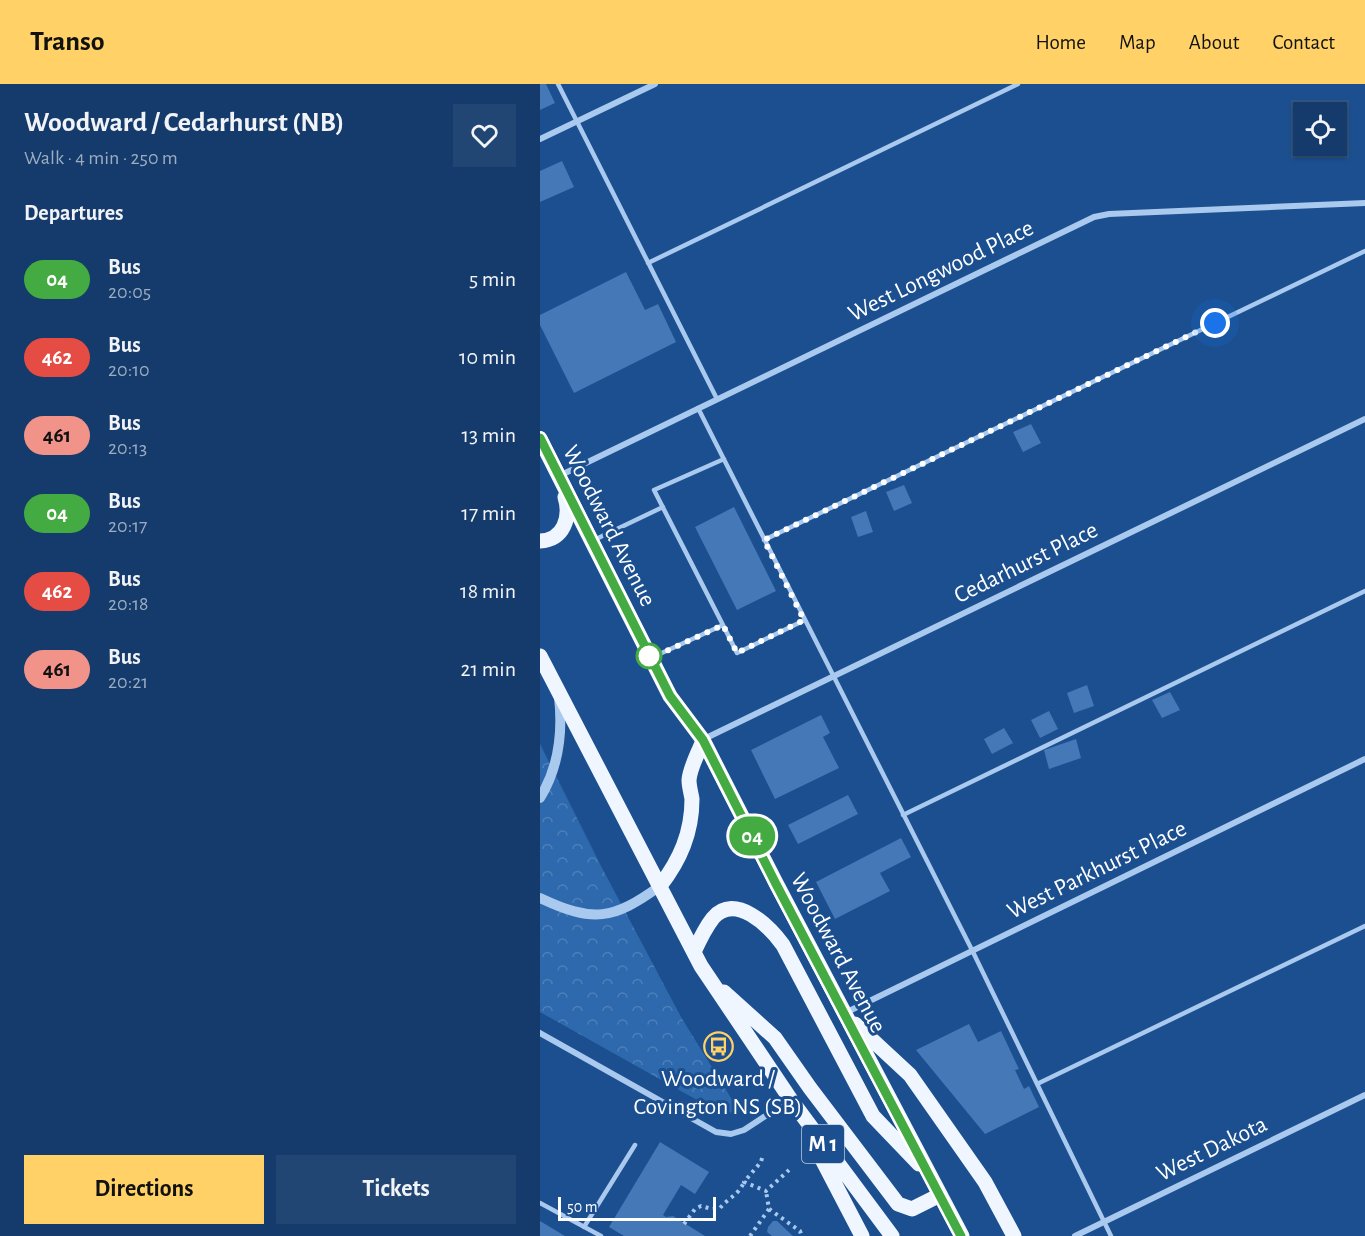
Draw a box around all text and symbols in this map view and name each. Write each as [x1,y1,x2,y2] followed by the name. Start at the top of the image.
[30,28,105,56] text: Transo
[1035,32,1086,53] text: Home
[1119,32,1156,53] text: Map
[1189,32,1239,53] text: About
[1272,32,1335,53] text: Contact
[1293,102,1347,156] map controls
[1293,102,1347,156] button: locate
[453,104,516,167] button: heart
[24,109,344,137] text: Woodward / Cedarhurst (NB)
[24,148,178,168] text: Walk · 4 min · 250 m
[24,202,124,224] text: Departures
[845,216,1037,326] street label: West Longwood Place
[108,256,141,278] text: Bus
[469,268,516,290] text: 5 min
[46,269,68,290] text: 04
[108,282,151,302] text: 20:05
[1200,308,1230,338] your location
[108,334,141,356] text: Bus
[459,346,516,368] text: 10 min
[42,347,72,368] text: 462
[108,360,150,380] text: 20:10
[108,412,141,434] text: Bus
[461,424,516,446] text: 13 min
[43,425,71,446] text: 461
[108,438,147,458] text: 20:13
[558,442,660,610] street label: Woodward Avenue
[108,490,141,512] text: Bus
[461,502,516,524] text: 17 min
[46,503,68,524] text: 04
[108,516,147,536] text: 20:17
[950,518,1102,608] street label: Cedarhurst Place
[108,568,141,590] text: Bus
[460,580,516,602] text: 18 min
[42,581,72,602] text: 462
[108,594,149,614] text: 20:18
[636,643,662,669] unlabelled marker
[108,646,141,668] text: Bus
[461,658,516,680] text: 21 min
[43,659,71,680] text: 461
[108,672,148,692] text: 20:21
[725,816,779,855] line badge: 04
[1004,816,1190,924] street label: West Parkhurst Place
[741,826,763,847] text: 04
[786,869,890,1037] street label: Woodward Avenue
[702,1030,734,1062] bus stop icon: Woodward / Covington NS (SB)
[634,1067,802,1119] place label: Woodward / Covington NS (SB)
[1153,1112,1271,1186] street label: West Dakota
[802,1125,844,1163] road number: M 1
[24,1155,264,1224] button: Directions
[276,1155,516,1224] button: Tickets
[558,1194,716,1222] scale bar
[567,1199,598,1215] text: 50 m

